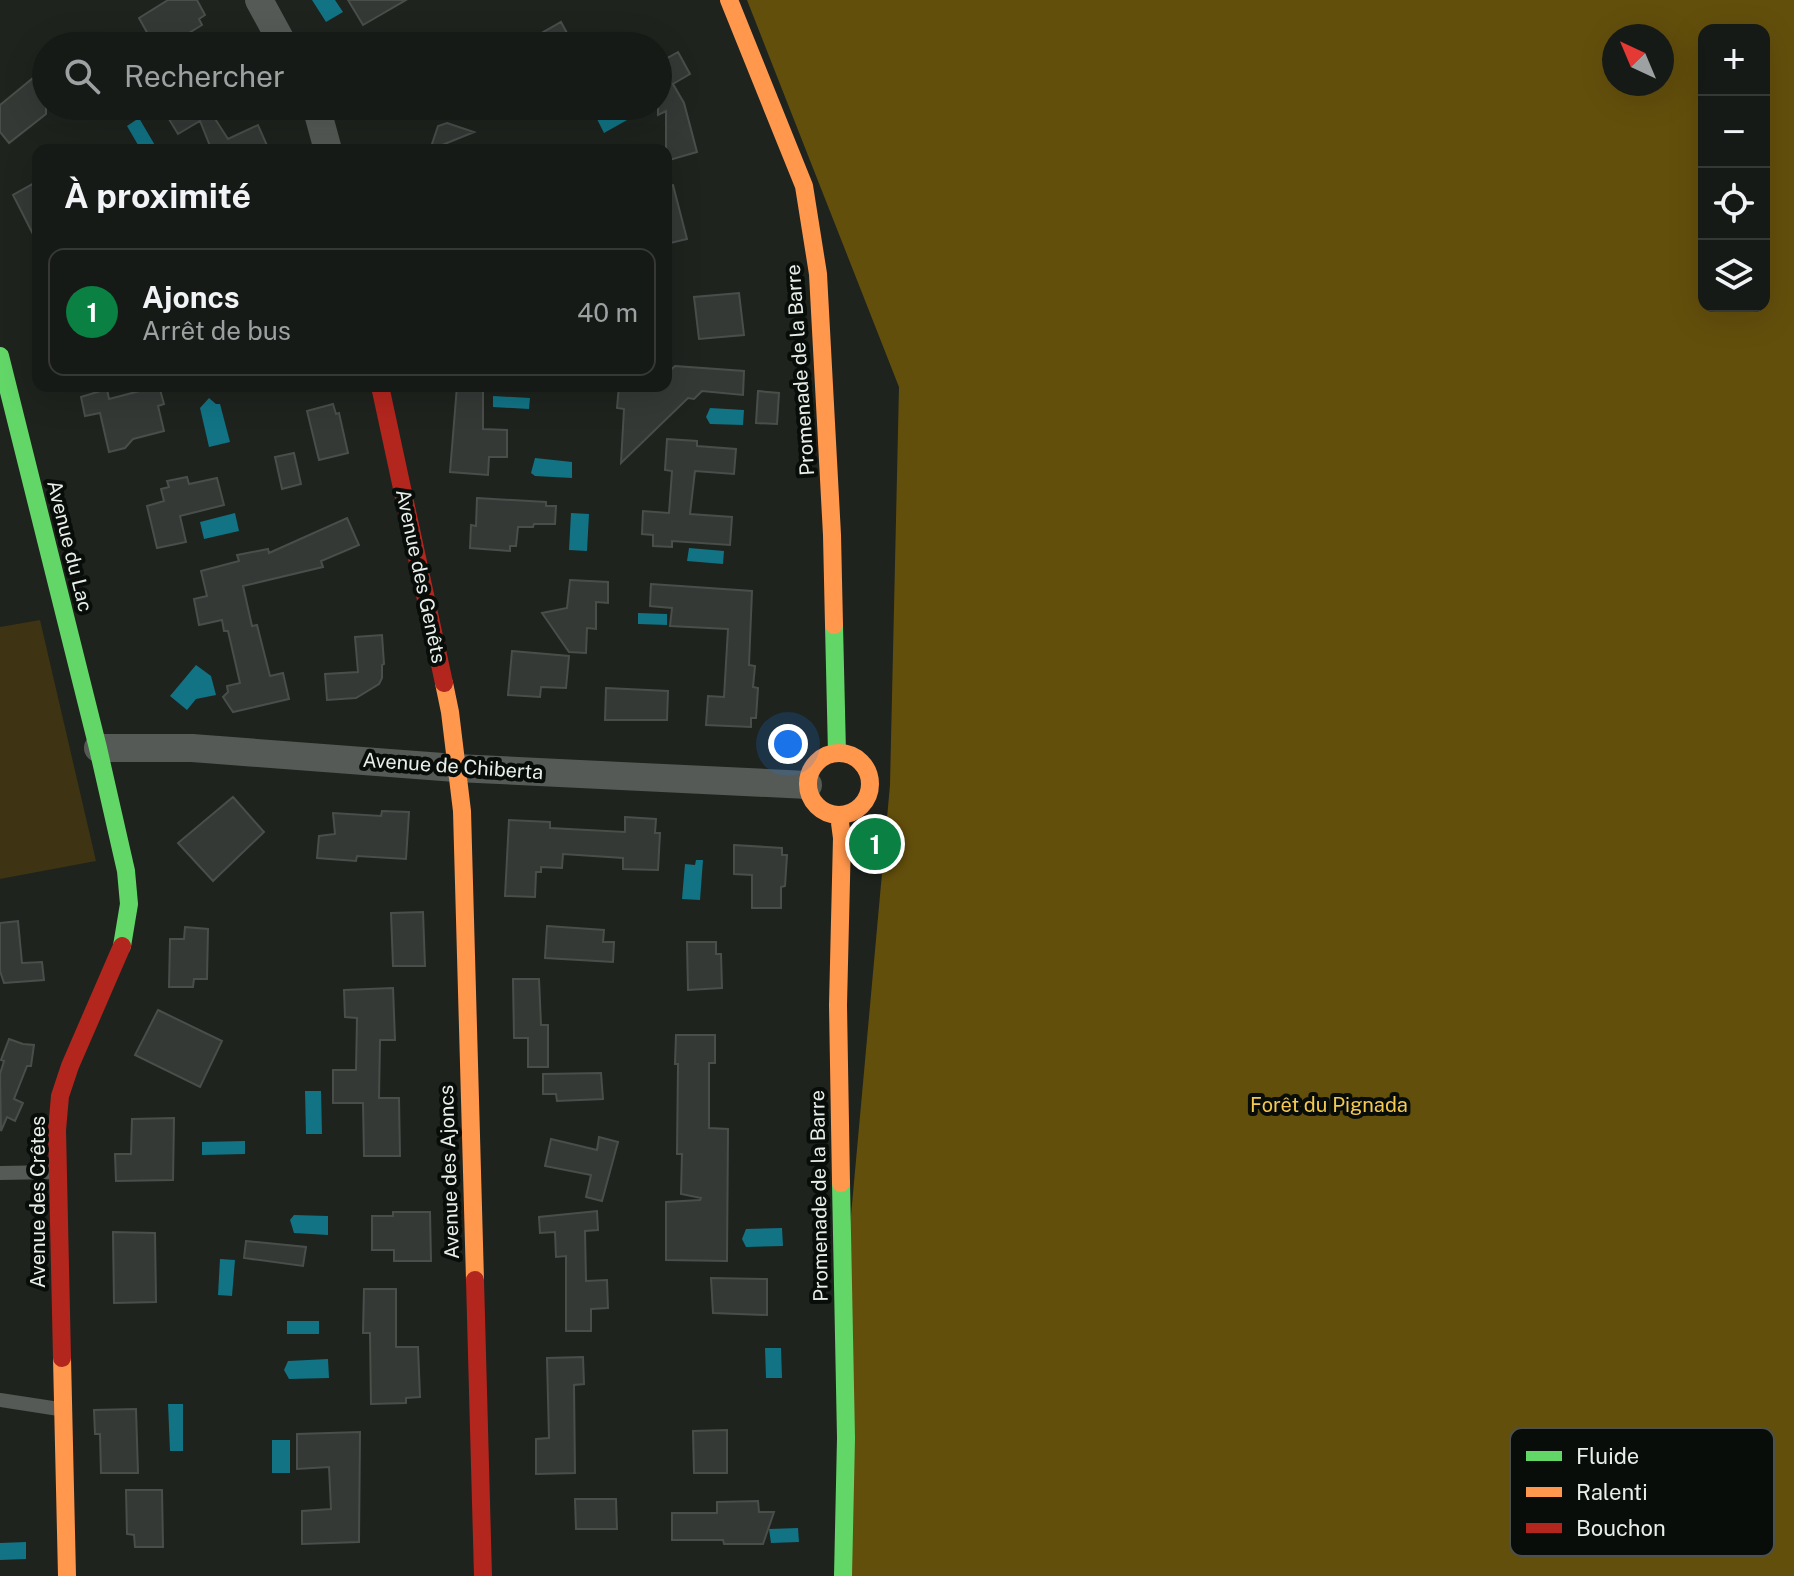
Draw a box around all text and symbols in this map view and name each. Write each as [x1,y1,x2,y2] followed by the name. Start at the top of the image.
[1602,24,1674,96] north arrow
[1698,24,1770,312] map controls
[1698,24,1770,96] button: +
[32,32,672,120] search box
[60,54,104,98] icon: search
[124,58,285,94] text: Rechercher
[1698,96,1770,168] button: −
[1698,168,1770,240] button: locate
[64,176,251,216] text: À proximité
[1698,240,1770,312] button: layers
[781,264,819,476] street label: Promenade de la Barre
[142,279,240,315] text: Ajoncs
[86,297,98,328] text: 1
[577,297,638,328] text: 40 m
[142,315,291,346] text: Arrêt de bus
[42,478,98,614] street label: Avenue du Lac
[391,487,451,665] street label: Avenue des Genêts
[768,724,808,764] your location
[362,748,544,784] street label: Avenue de Chiberta
[849,814,901,874] pin: 1
[434,1084,464,1260] street label: Avenue des Ajoncs
[805,1090,833,1302] street label: Promenade de la Barre
[1250,1093,1408,1117] park label: Forêt du Pignada
[26,1116,50,1288] street label: Avenue des Crêtes
[1510,1428,1774,1556] legend
[1576,1443,1639,1469] text: Fluide
[1576,1479,1648,1505] text: Ralenti
[1576,1515,1666,1541] text: Bouchon

